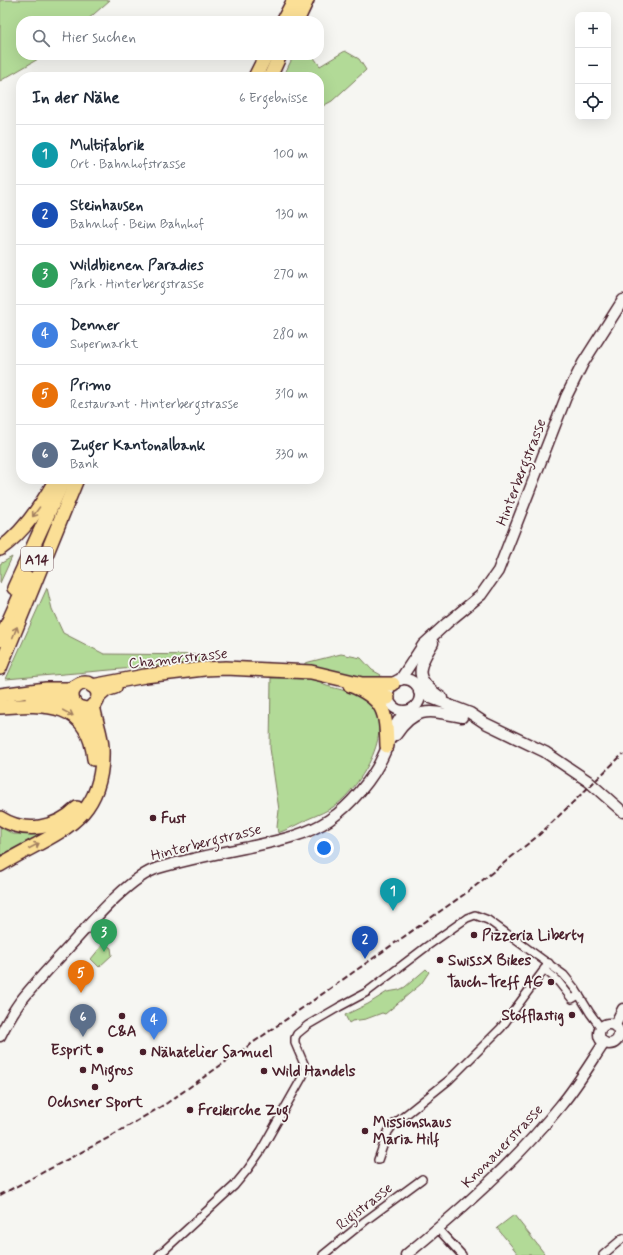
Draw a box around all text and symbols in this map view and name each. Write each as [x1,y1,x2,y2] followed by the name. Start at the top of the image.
[575,12,611,120] map controls
[575,12,611,48] button: +
[16,16,324,60] search box
[30,27,52,49] icon: search
[62,28,136,48] text: Hier suchen
[575,48,611,84] button: −
[575,84,611,120] button: locate
[32,87,120,109] text: In der Nähe
[239,90,308,107] text: 6 Ergebnisse
[70,136,144,156] text: Multifabrik
[42,146,48,163] text: 1
[273,146,308,163] text: 100 m
[70,156,186,173] text: Ort · Bahnhofstrasse
[70,196,143,216] text: Steinhausen
[42,206,48,223] text: 2
[275,206,308,223] text: 130 m
[70,216,204,233] text: Bahnhof · Beim Bahnhof
[70,256,204,276] text: Wildbienen Paradies
[42,266,48,283] text: 3
[273,266,308,283] text: 270 m
[70,276,204,293] text: Park · Hinterbergstrasse
[70,316,120,336] text: Denner
[41,326,49,343] text: 4
[273,326,308,343] text: 280 m
[70,336,138,353] text: Supermarkt
[70,376,111,396] text: Primo
[41,386,49,403] text: 5
[275,386,308,403] text: 310 m
[70,396,239,413] text: Restaurant · Hinterbergstrasse
[492,416,553,529] street label: Hinterbergstrasse
[70,436,205,456] text: Zuger Kantonalbank
[42,446,48,463] text: 6
[275,446,308,463] text: 330 m
[70,456,99,473] text: Bank
[32,507,40,518] one-way arrow
[21,547,53,571] road number: A14
[11,627,19,639] one-way arrow
[128,644,229,674] street label: Chamerstrasse
[62,709,74,717] one-way arrow
[161,809,187,829] place label: Fust
[148,813,158,823] marker: Fust
[149,820,264,867] street label: Hinterbergstrasse
[314,838,334,858] your location
[28,842,40,850] one-way arrow
[380,878,406,911] pin: 1
[91,919,117,952] pin: 3
[352,926,378,959] pin: 2
[482,926,584,946] place label: Pizzeria Liberty
[469,930,479,940] marker: Pizzeria Liberty
[448,951,532,971] place label: SwissX Bikes
[435,955,445,965] marker: SwissX Bikes
[68,960,94,993] pin: 5
[447,973,543,993] place label: Tauch-Treff AG
[546,977,556,987] marker: Tauch-Treff AG
[70,1004,96,1037] pin: 6
[501,1006,564,1027] place label: Stofflastig
[141,1007,167,1040] pin: 4
[567,1010,577,1020] marker: Stofflastig
[117,1011,127,1021] marker: C&A
[107,1022,137,1042] place label: C&A
[51,1041,93,1061] place label: Esprit
[151,1043,273,1063] place label: Nähatelier Samuel
[95,1045,105,1055] marker: Esprit
[138,1047,148,1057] marker: Nähatelier Samuel
[91,1061,134,1083] place label: Migros
[271,1062,356,1082] place label: Wild Handels
[78,1065,88,1075] marker: Migros
[259,1066,269,1076] marker: Wild Handels
[90,1082,100,1092] marker: Ochsner Sport
[47,1093,144,1113] place label: Ochsner Sport
[458,1100,548,1193] street label: Knonauerstrasse
[198,1101,289,1123] place label: Freikirche Zug
[185,1105,195,1115] marker: Freikirche Zug
[373,1113,452,1150] place label: Missionshaus Maria Hilf
[360,1126,370,1136] marker: Missionshaus Maria Hilf
[332,1178,398,1236] street label: Rigistrasse

